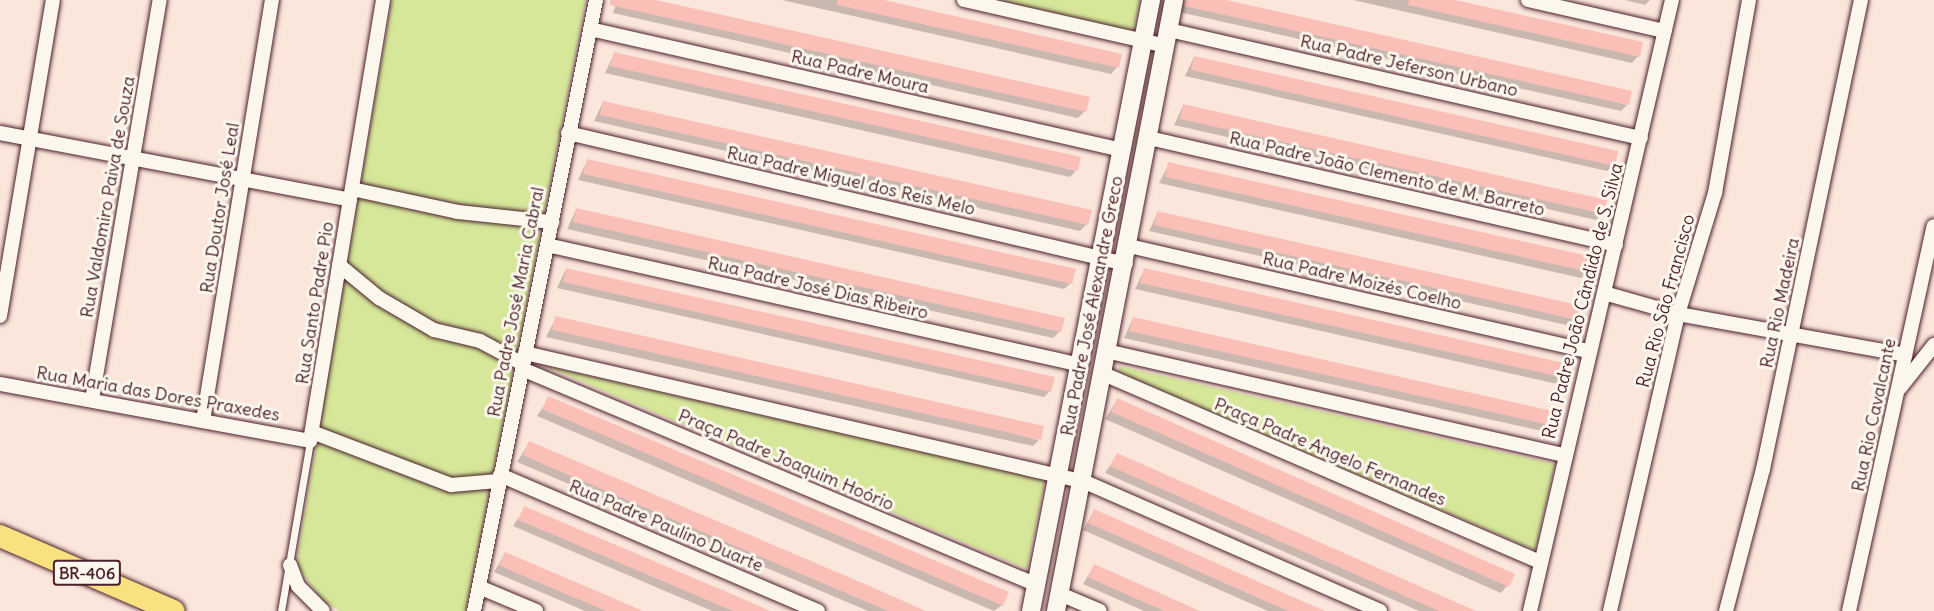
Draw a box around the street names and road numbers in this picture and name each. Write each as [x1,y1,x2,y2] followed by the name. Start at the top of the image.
[1298,30,1520,102] street label: Rua Padre Jeferson Urbano
[789,46,931,98] street label: Rua Padre Moura
[76,74,140,320] street label: Rua Valdomiro Paiva de Souza
[196,121,244,295] street label: Rua Doutor José Leal
[1227,127,1547,221] street label: Rua Padre João Clemento de M. Barreto
[725,142,977,220] street label: Rua Padre Miguel dos Reis Melo
[1538,161,1628,441] street label: Rua Padre João Cândido de S. Silva
[1056,174,1128,438] street label: Rua Padre José Alexandre Greco
[483,185,549,419] street label: Rua Padre José Maria Cabral
[1632,212,1700,390] street label: Rua Rio São Francisco
[291,220,339,386] street label: Rua Santo Padre Pio
[1756,236,1804,370] street label: Rua Rio Madeira
[1260,248,1464,314] street label: Rua Padre Moizés Coelho
[706,252,930,324] street label: Rua Padre José Dias Ribeiro
[1847,336,1901,494] street label: Rua Rio Cavalcante
[35,362,281,426] street label: Rua Maria das Dores Praxedes
[1211,393,1449,511] street label: Praça Padre Angelo Fernandes
[675,405,897,515] street label: Praça Padre Joaquim Hoório
[566,475,766,577] street label: Rua Padre Paulino Duarte
[52,560,122,586] road number: BR-406

